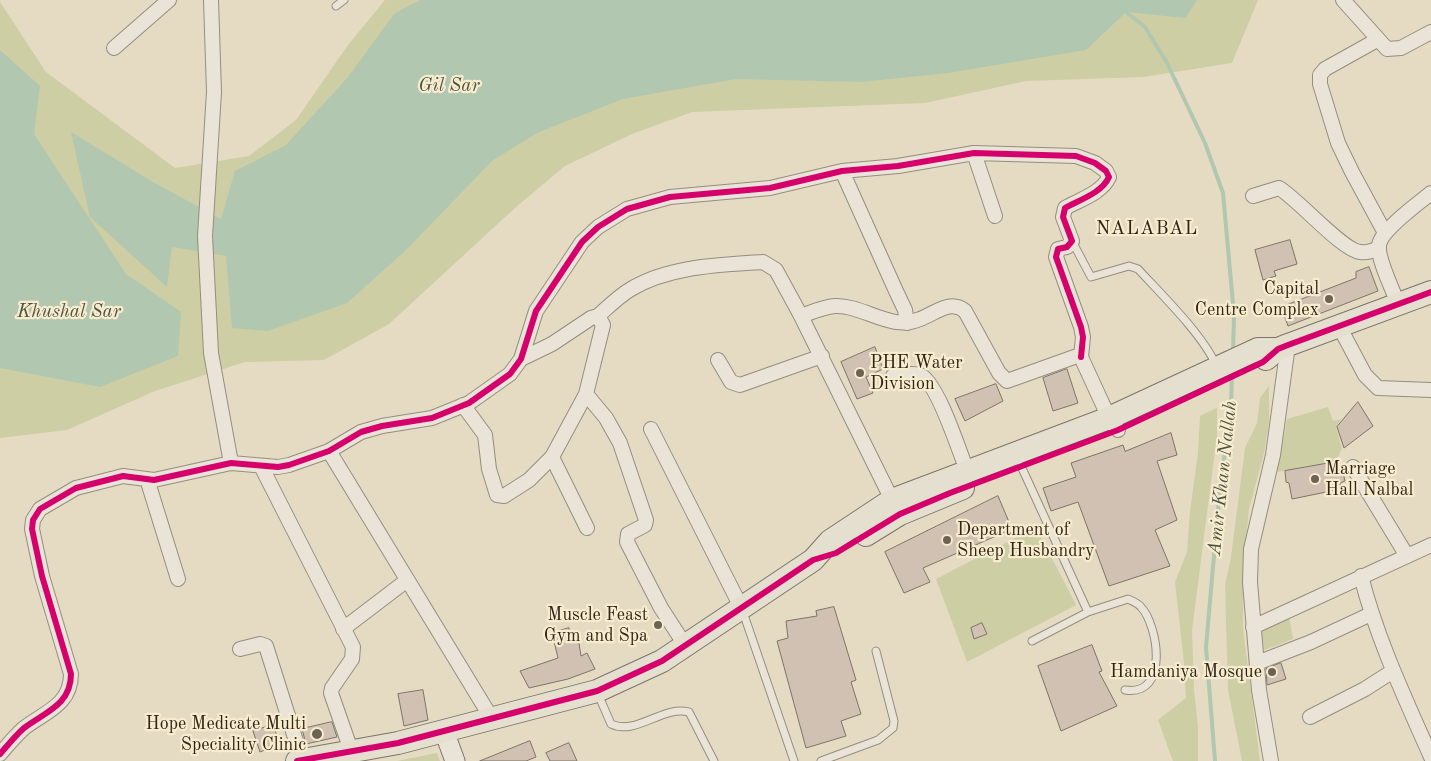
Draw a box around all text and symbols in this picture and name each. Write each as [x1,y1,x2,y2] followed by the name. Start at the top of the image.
[418,75,480,97] water label: Gil Sar
[1095,218,1199,240] district label: NALABAL
[1195,278,1319,320] place label: Capital Centre Complex
[1323,293,1335,305] marker: Capital Centre Complex
[17,301,121,323] water label: Khushal Sar
[870,352,963,394] place label: PHE Water Division
[854,367,866,379] marker: PHE Water Division
[1204,399,1242,557] water label: Amir Khan Nallah
[1325,458,1413,500] place label: Marriage Hall Nalbal
[1309,473,1321,485] marker: Marriage Hall Nalbal
[957,519,1095,562] place label: Department of Sheep Husbandry
[941,534,953,546] marker: Department of Sheep Husbandry
[544,604,648,646] place label: Muscle Feast Gym and Spa
[652,619,664,631] marker: Muscle Feast Gym and Spa
[1110,661,1262,683] place label: Hamdaniya Mosque
[1266,666,1278,678] marker: Hamdaniya Mosque
[146,713,306,756] place label: Hope Medicate Multi Speciality Clinic
[310,727,324,741] marker: Hope Medicate Multi Speciality Clinic

